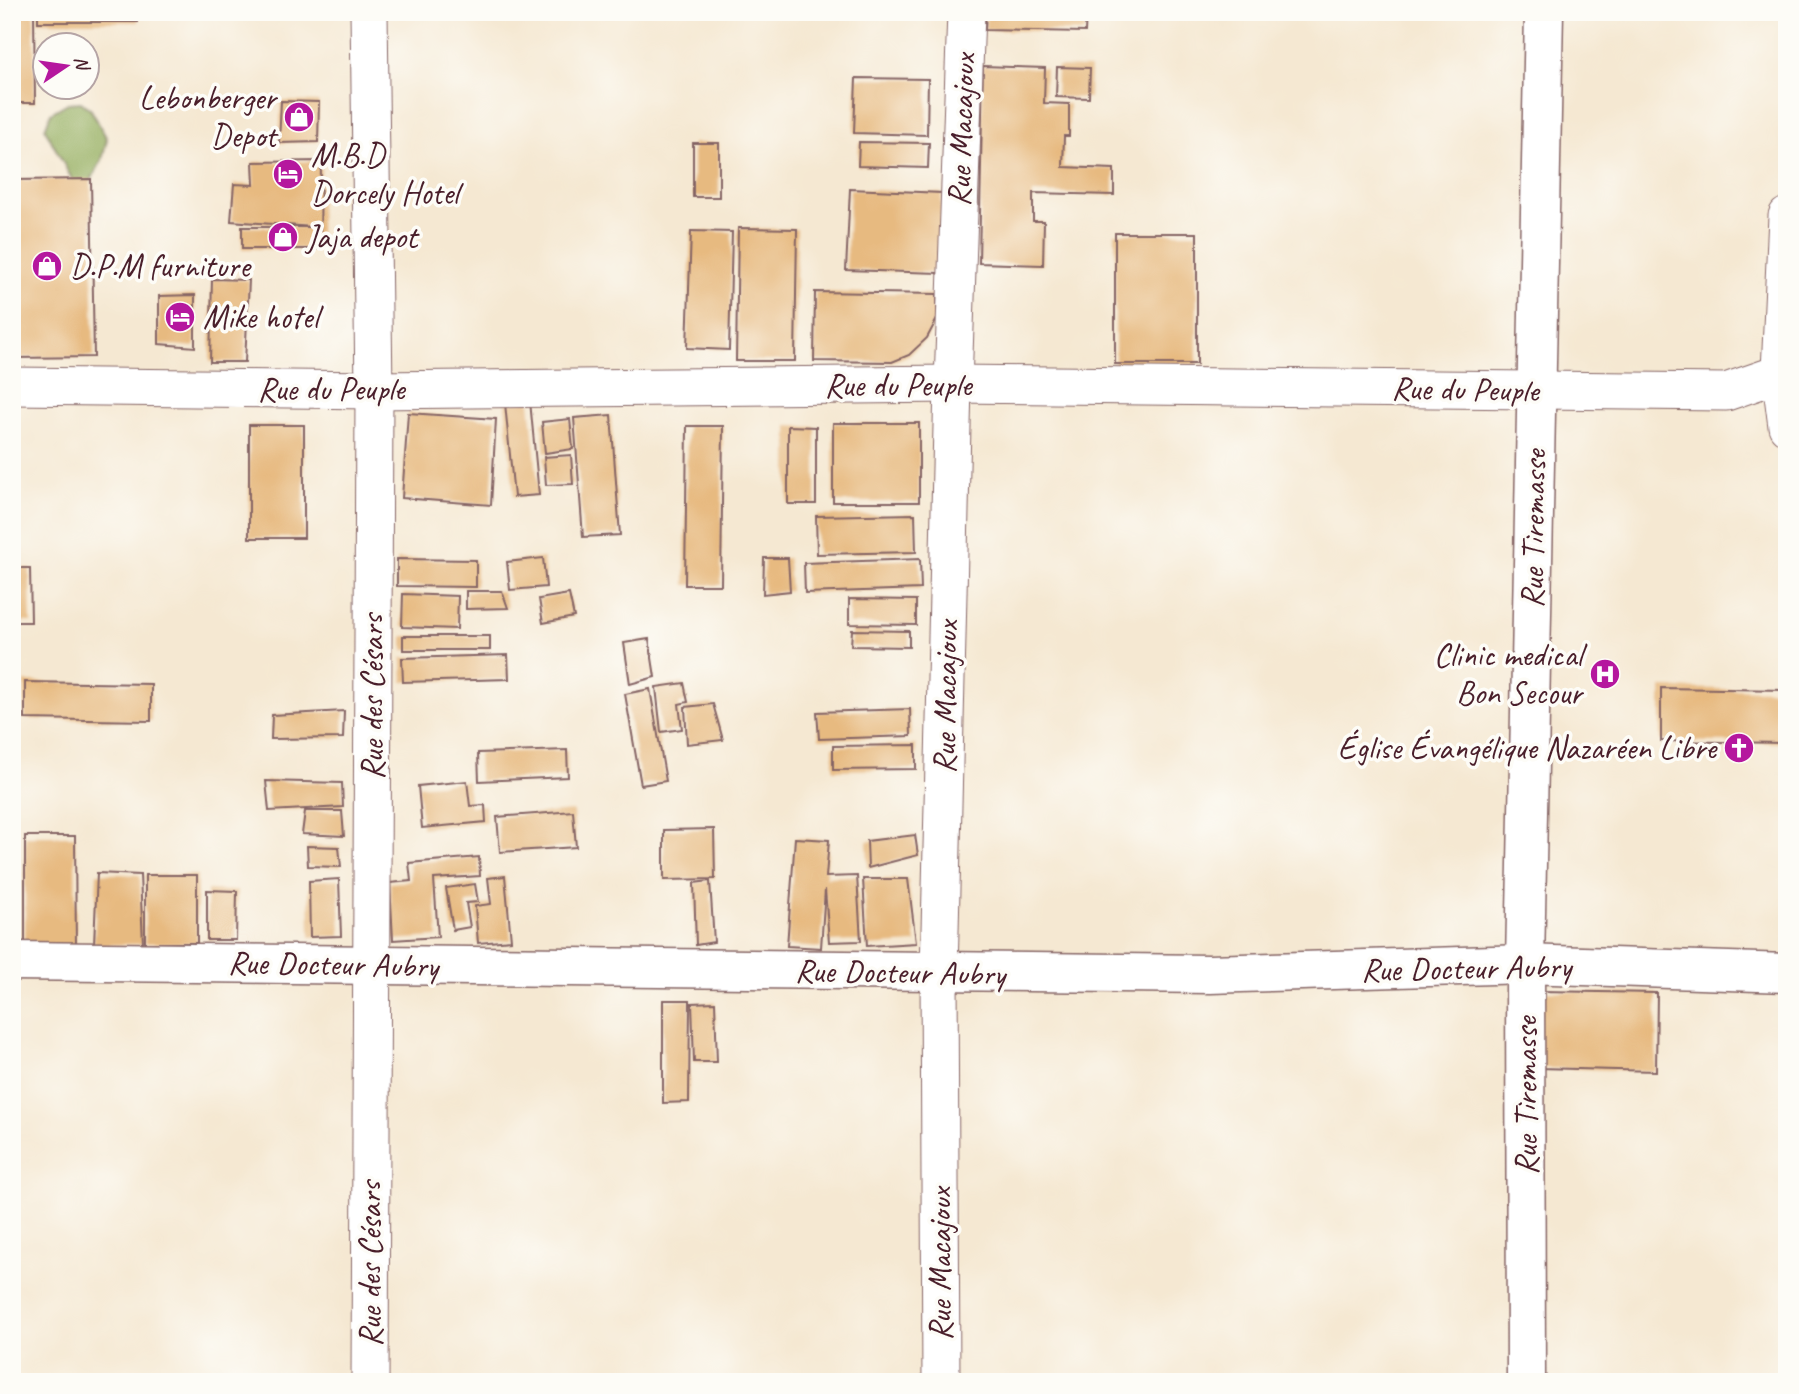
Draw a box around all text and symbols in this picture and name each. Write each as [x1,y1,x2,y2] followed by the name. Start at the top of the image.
[32,32,102,102] north arrow
[937,50,985,207] street label: Rue Macajoux
[69,54,95,74] text: N
[139,77,279,157] place label: Lebonberger Depot
[282,100,316,134] shop icon: Lebonberger Depot
[311,134,464,214] place label: M.B.D Dorcely Hotel
[271,157,305,191] hotel icon: M.B.D Dorcely Hotel
[304,216,420,258] place label: Jaja depot
[266,220,300,254] shop icon: Jaja depot
[70,245,252,287] place label: D.P.M furniture
[30,249,64,283] shop icon: D.P.M furniture
[203,296,324,338] place label: Mike hotel
[163,300,197,334] hotel icon: Mike hotel
[824,364,974,406] street label: Rue du Peuple
[1391,367,1541,411] street label: Rue du Peuple
[257,368,407,410] street label: Rue du Peuple
[1511,447,1555,608] street label: Rue Tiremasse
[351,611,393,780] street label: Rue des Césars
[923,617,967,774] street label: Rue Macajoux
[1434,634,1587,714] place label: Clinic medical Bon Secour
[1588,657,1622,691] hospital icon: Clinic medical Bon Secour
[1338,727,1718,769] place label: Église Évangélique Nazaréen Libre
[1722,731,1756,765] church icon: Église Évangélique Nazaréen Libre
[228,941,441,987] street label: Rue Docteur Aubry
[1361,945,1574,991] street label: Rue Docteur Aubry
[795,949,1008,995] street label: Rue Docteur Aubry
[1505,1015,1547,1175] street label: Rue Tiremasse
[349,1178,391,1347] street label: Rue des Césars
[919,1185,961,1341] street label: Rue Macajoux

